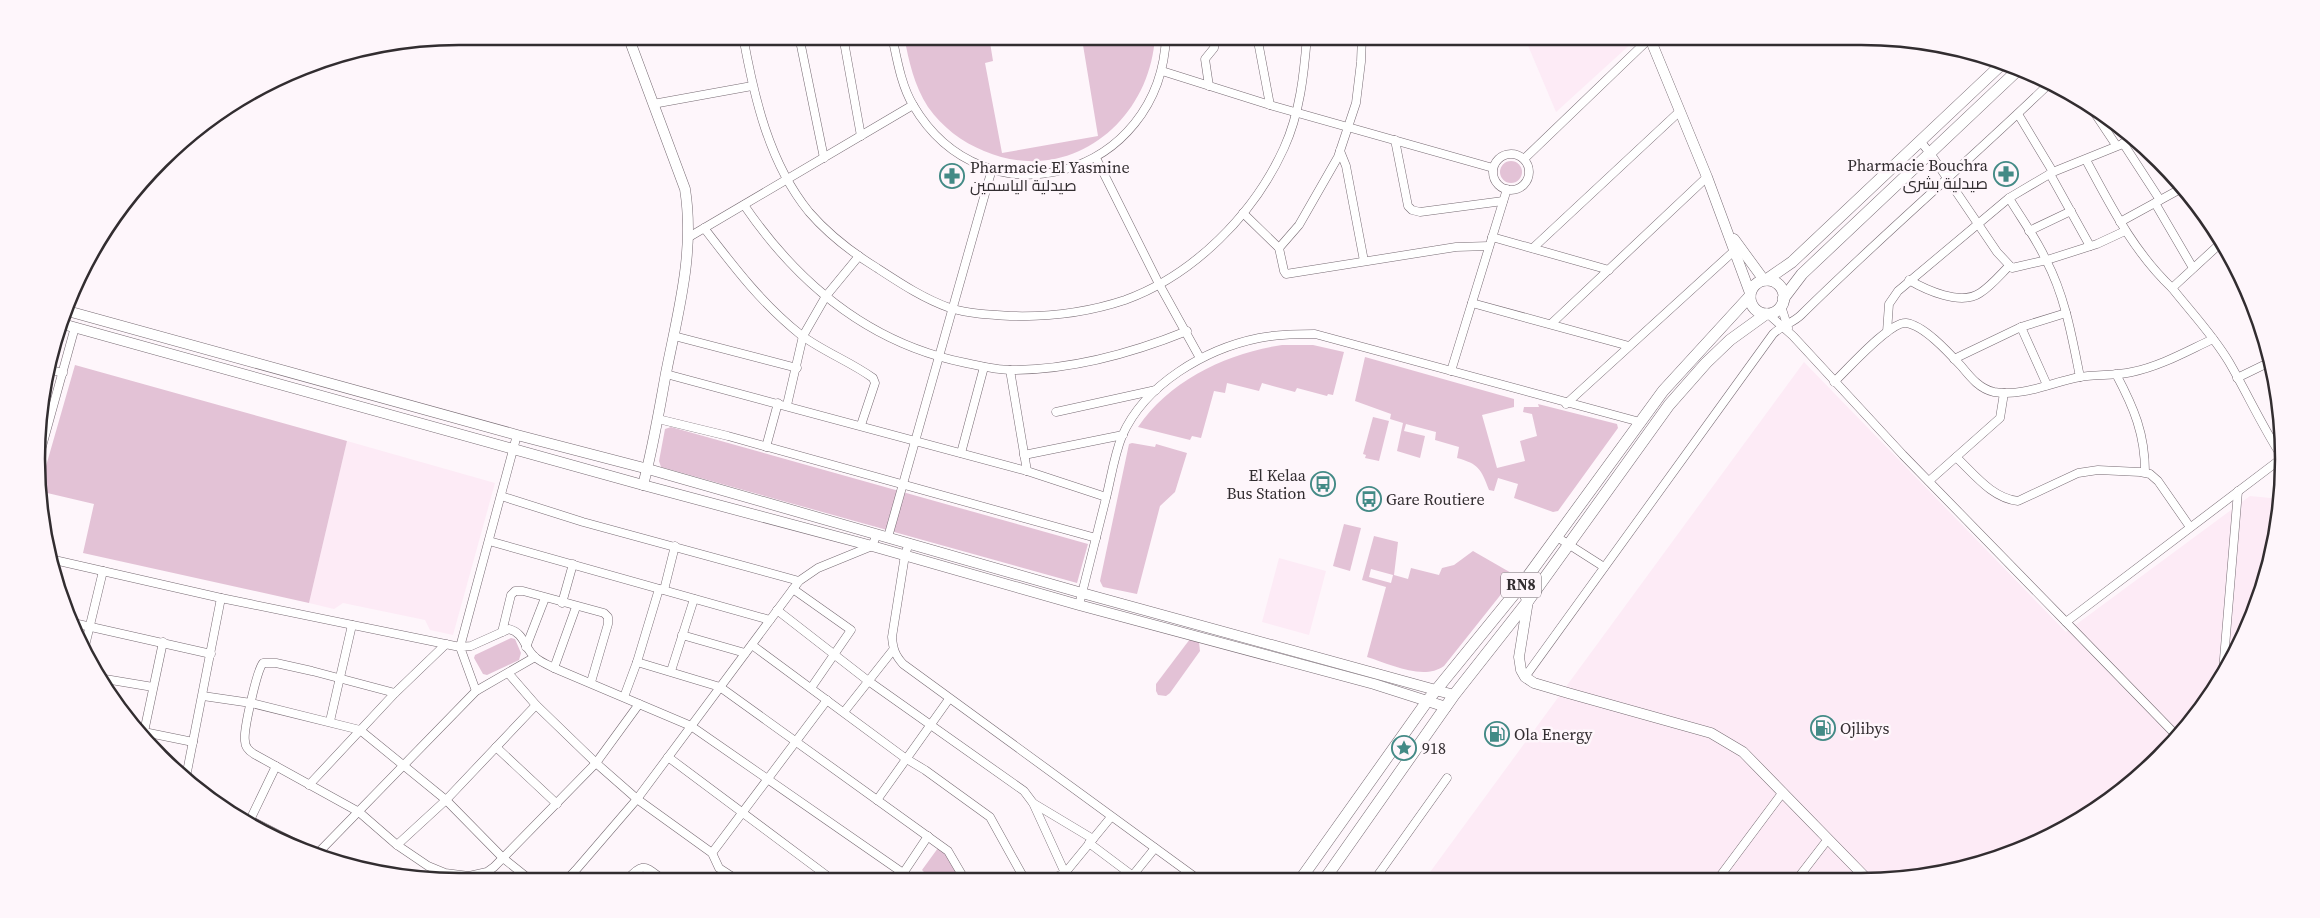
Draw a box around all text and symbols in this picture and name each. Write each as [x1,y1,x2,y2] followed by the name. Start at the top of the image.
[1847,154,1989,194] place label: Pharmacie Bouchra صيدلية بشرى
[970,156,1130,196] place label: Pharmacie El Yasmine صيدلية الياسمين
[1993,161,2019,187] pharmacy icon: Pharmacie Bouchra صيدلية بشرى
[939,163,965,189] pharmacy icon: Pharmacie El Yasmine صيدلية الياسمين
[1226,464,1307,504] place label: El Kelaa Bus Station
[1310,471,1336,497] bus stop icon: El Kelaa Bus Station
[1356,486,1382,512] bus stop icon: Gare Routiere
[1386,488,1485,510] place label: Gare Routiere
[1501,572,1541,598] road number: RN8
[1810,715,1836,741] fuel station icon: Ojlibys
[1840,717,1889,739] place label: Ojlibys
[1484,721,1510,747] fuel station icon: Ola Energy
[1514,723,1593,745] place label: Ola Energy
[1391,735,1417,761] place icon: 918
[1422,737,1446,759] place label: 918

